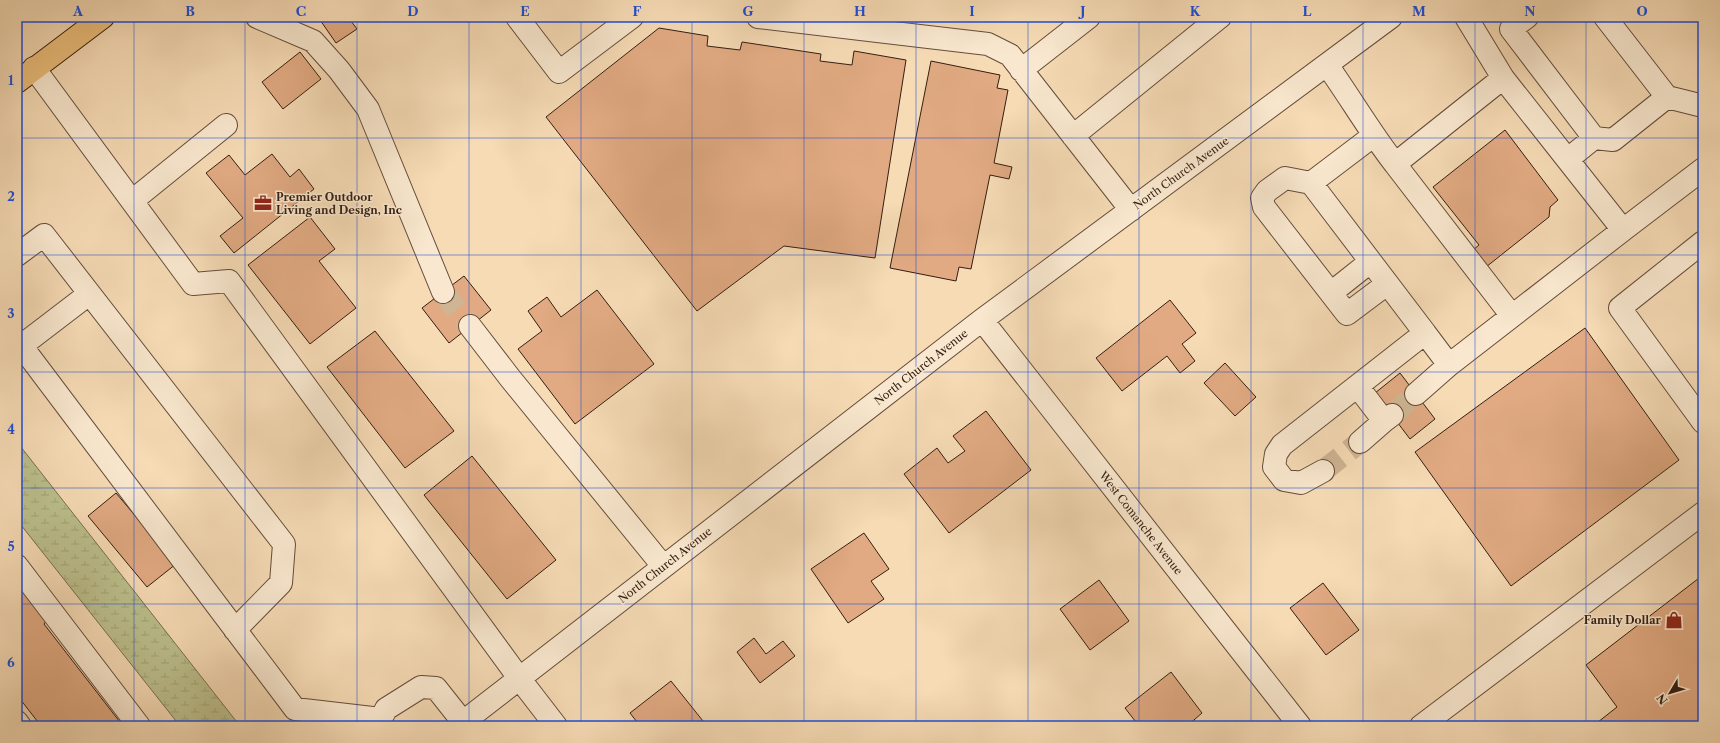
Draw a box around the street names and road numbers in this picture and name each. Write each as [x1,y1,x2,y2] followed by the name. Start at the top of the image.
[1130,134,1232,212] street label: North Church Avenue
[871,326,971,408] street label: North Church Avenue
[1096,468,1186,578] street label: West Comanche Avenue
[615,524,715,606] street label: North Church Avenue

